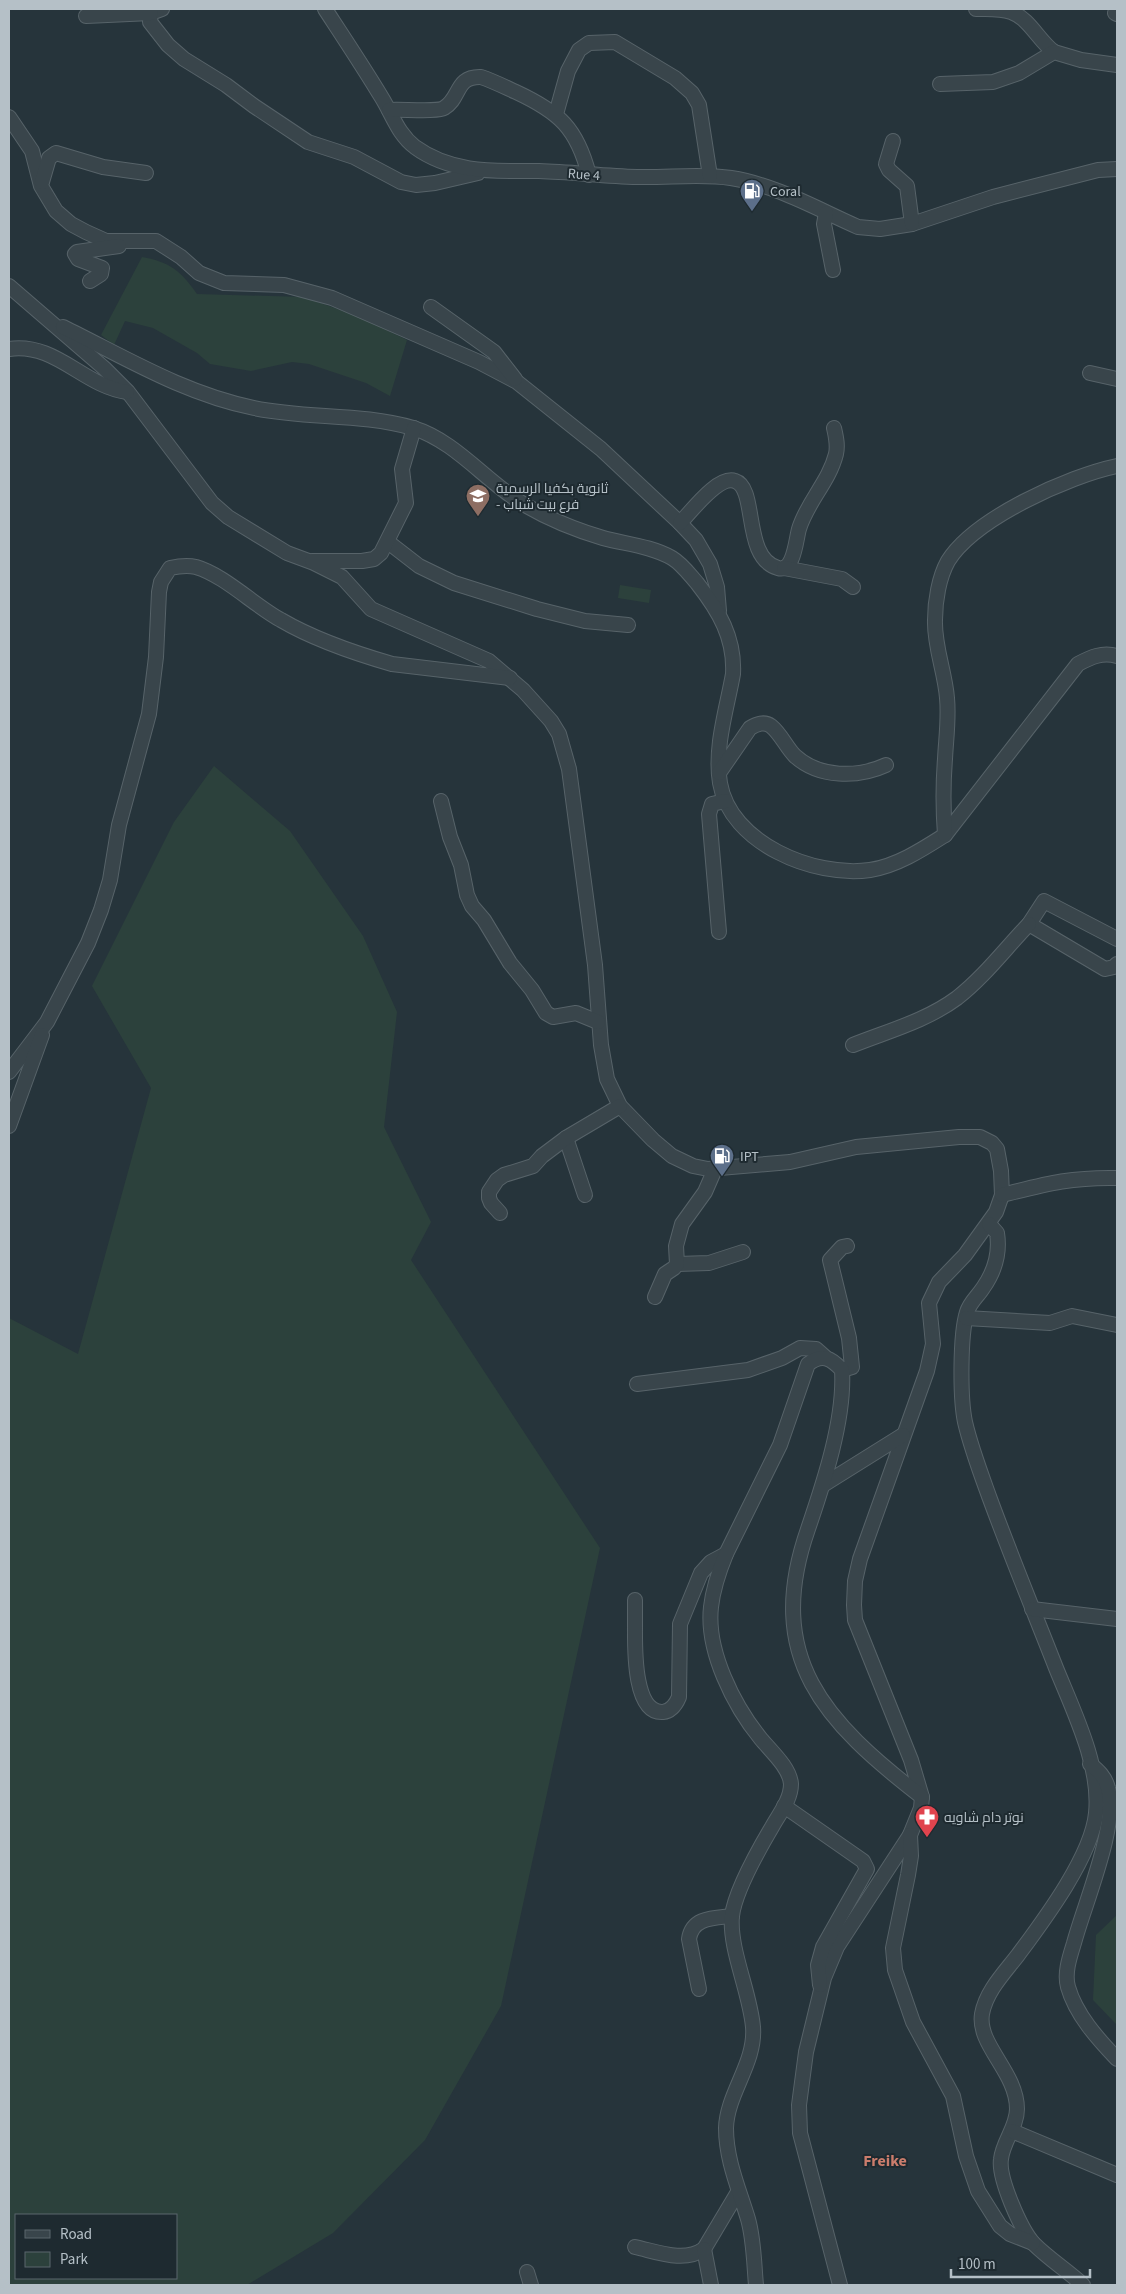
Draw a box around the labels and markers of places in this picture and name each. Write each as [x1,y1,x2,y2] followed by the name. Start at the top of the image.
[739,178,765,212] fuel station icon: Coral
[770,182,801,202] place label: Coral
[496,479,609,515] place label: ثانوية بكفيا الرسمية - فرع بيت شباب
[465,483,491,517] school or university icon: ثانوية بكفيا الرسمية - فرع بيت شباب
[709,1143,735,1177] fuel station icon: IPT
[740,1147,759,1167] place label: IPT
[914,1804,940,1838] pharmacy icon: نوتر دام شاويه
[944,1808,1024,1828] place label: نوتر دام شاويه

